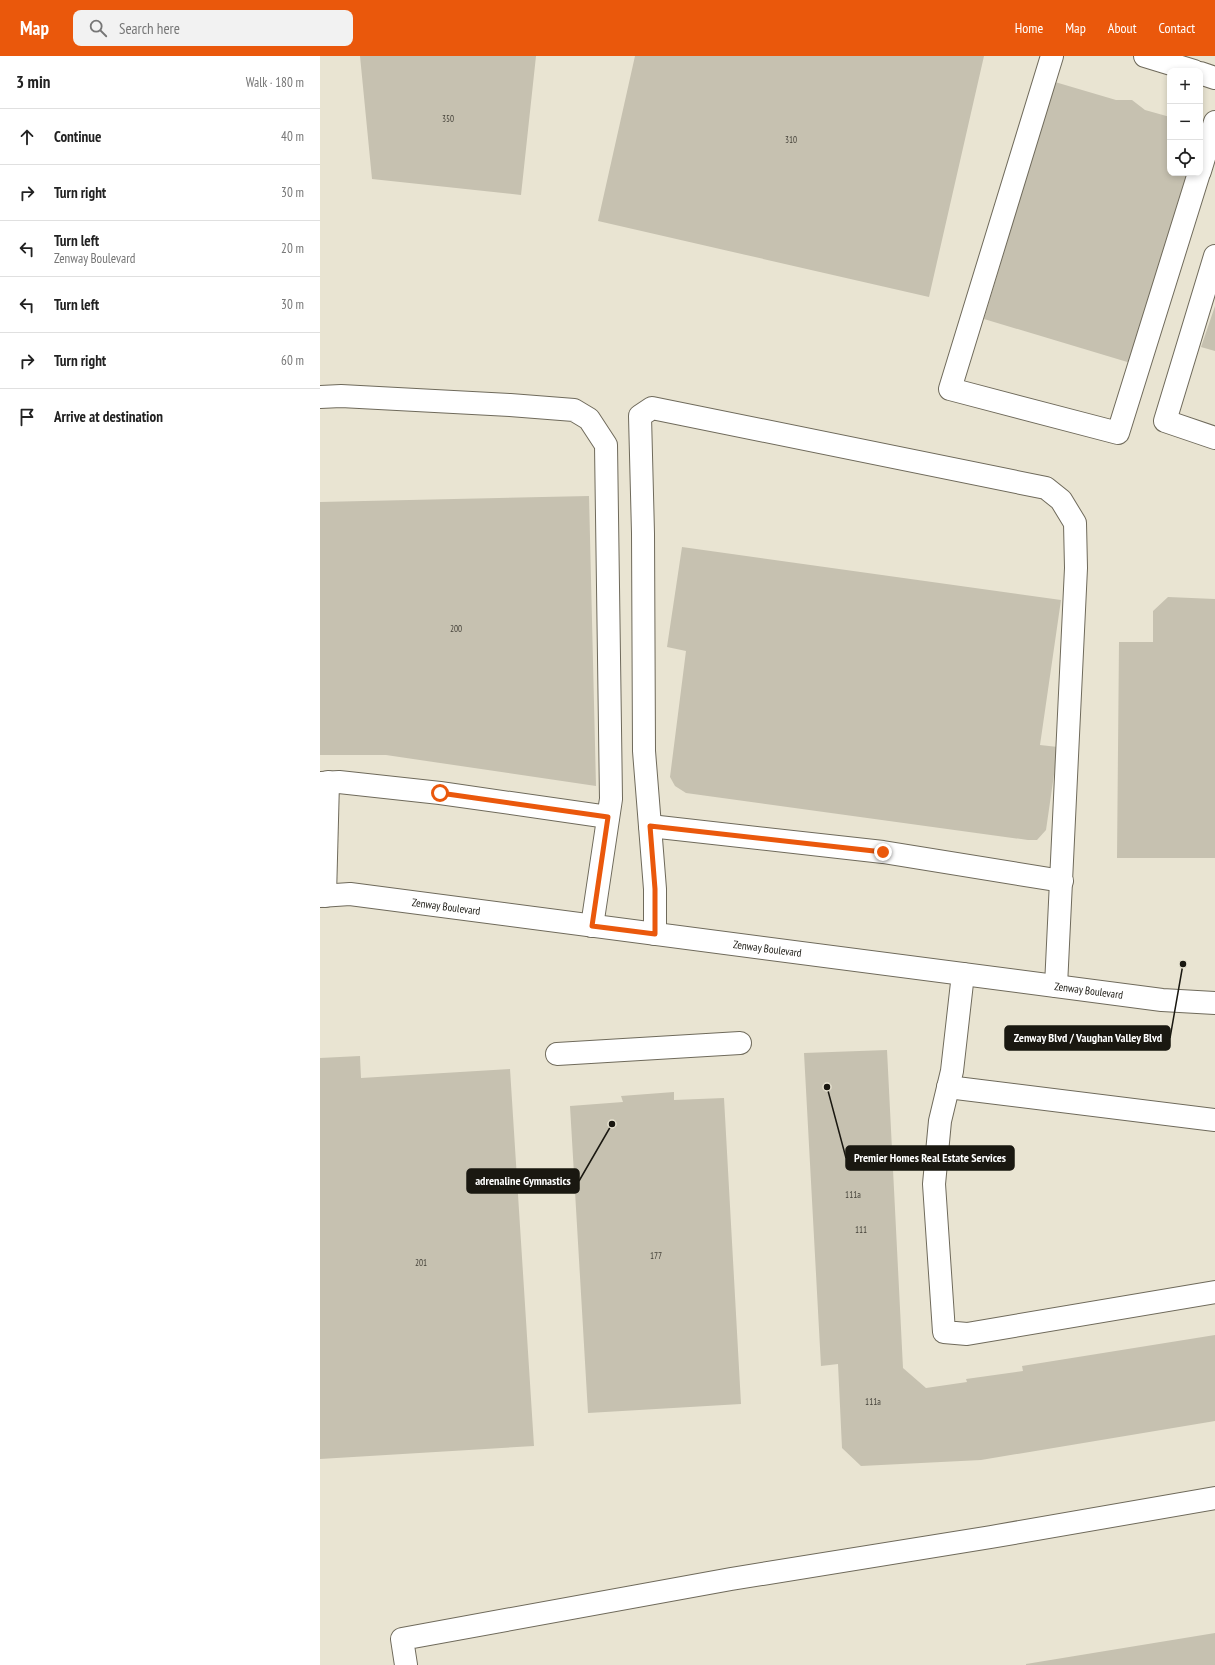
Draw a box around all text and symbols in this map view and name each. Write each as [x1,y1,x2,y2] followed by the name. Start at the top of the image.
[73,10,353,46] search box
[20,16,49,40] text: Map
[87,17,109,39] icon: search
[119,19,180,38] text: Search here
[1015,19,1043,37] text: Home
[1065,19,1086,37] text: Map
[1108,19,1137,37] text: About
[1159,19,1195,37] text: Contact
[1167,68,1203,176] map controls
[1167,68,1203,104] button: +
[16,71,50,93] text: 3 min
[246,74,304,91] text: Walk · 180 m
[1167,104,1203,140] button: −
[442,113,454,124] house number: 350
[16,126,38,148] icon: ahead
[54,127,101,146] text: Continue
[281,128,304,145] text: 40 m
[785,134,797,145] house number: 310
[1167,140,1203,176] button: locate
[16,182,38,204] icon: right
[54,183,106,202] text: Turn right
[281,184,304,201] text: 30 m
[54,231,99,250] text: Turn left
[16,238,38,260] icon: left
[281,240,304,257] text: 20 m
[54,250,135,267] text: Zenway Boulevard
[16,294,38,316] icon: left
[54,295,99,314] text: Turn left
[281,296,304,313] text: 30 m
[16,350,38,372] icon: right
[54,351,106,370] text: Turn right
[281,352,304,369] text: 60 m
[16,406,38,428] icon: arrive
[54,407,163,426] text: Arrive at destination
[450,623,462,634] house number: 200
[431,784,449,802] route start
[874,843,892,861] route end
[411,895,481,918] street label: Zenway Boulevard
[732,937,803,960] street label: Zenway Boulevard
[1054,979,1124,1002] street label: Zenway Boulevard
[1005,1026,1170,1050] callout: Zenway Blvd / Vaughan Valley Blvd
[1014,1030,1162,1045] text: Zenway Blvd / Vaughan Valley Blvd
[846,1146,1014,1170] callout: Premier Homes Real Estate Services
[854,1150,1006,1165] text: Premier Homes Real Estate Services
[467,1169,579,1193] callout: adrenaline Gymnastics
[475,1173,571,1188] text: adrenaline Gymnastics
[845,1189,861,1200] house number: 111a
[855,1224,867,1235] house number: 111
[650,1250,662,1261] house number: 177
[415,1257,427,1268] house number: 201
[865,1396,881,1407] house number: 111a

